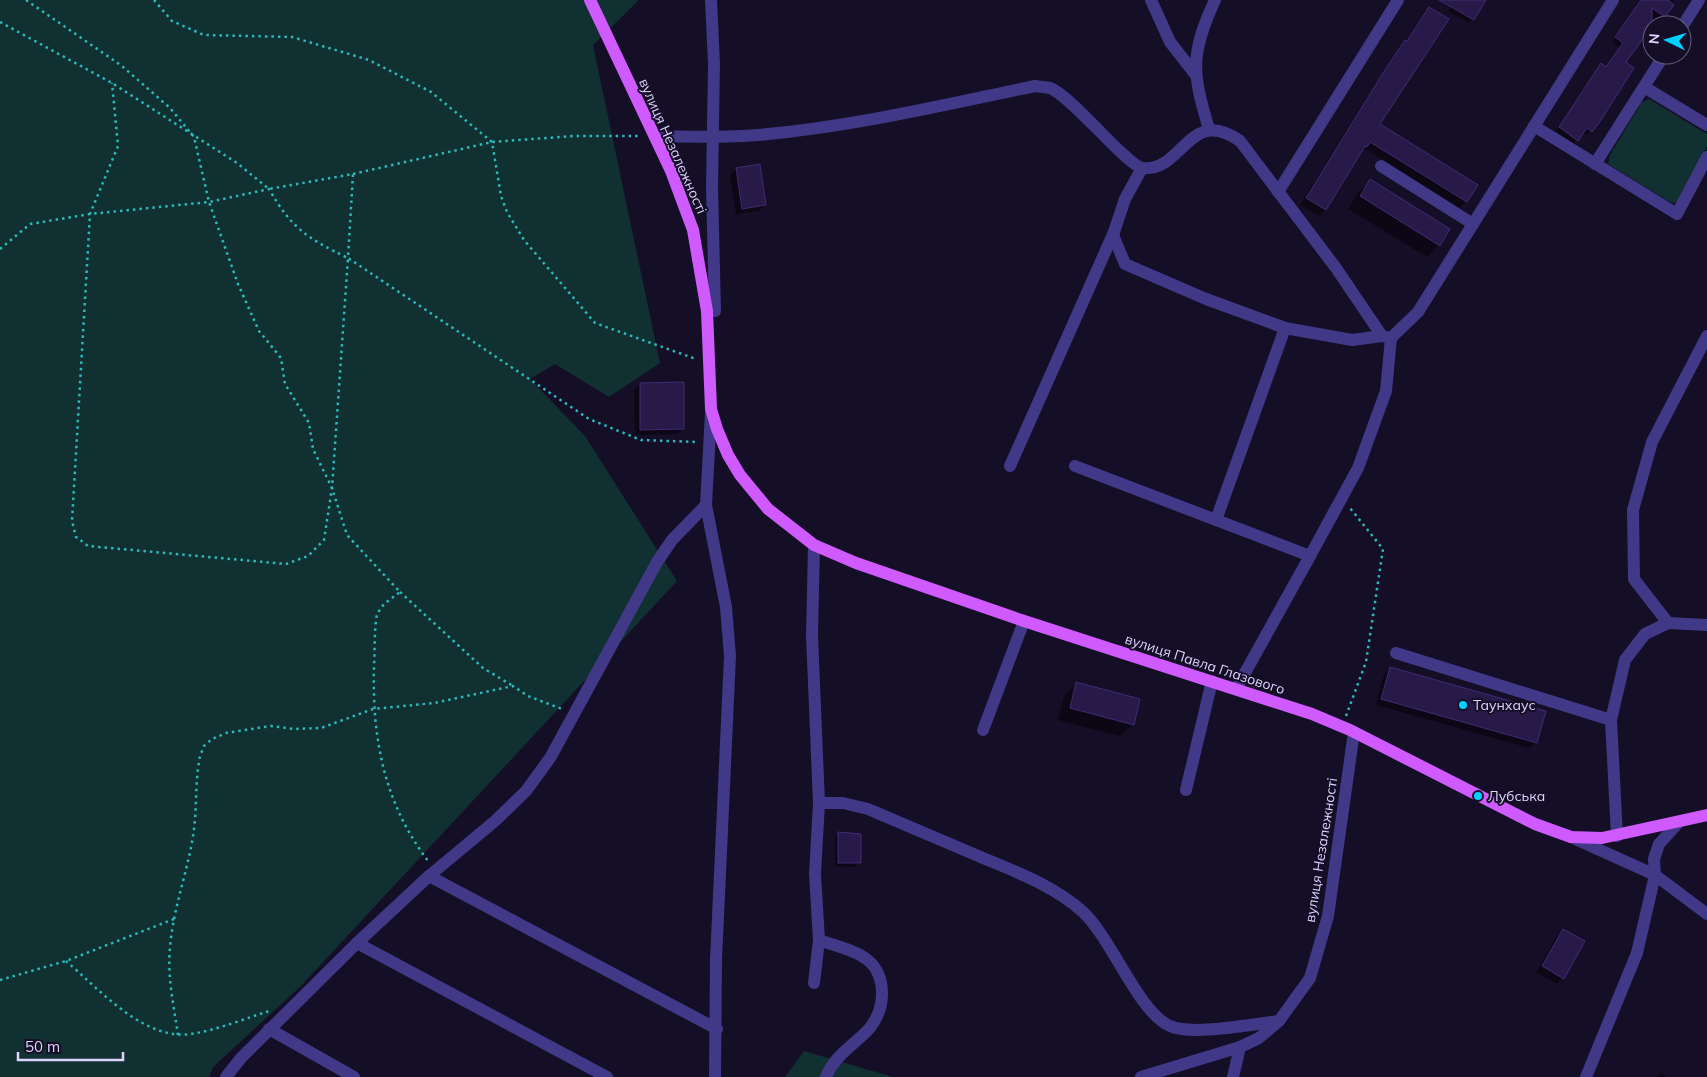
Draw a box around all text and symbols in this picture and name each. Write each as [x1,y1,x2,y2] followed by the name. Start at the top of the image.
[1642,15,1692,65] north arrow
[1645,33,1663,45] text: N
[635,76,711,216] street label: вулиця Незалежності
[1123,630,1287,698] street label: вулиця Павла Глазового
[1473,696,1536,714] place label: Таунхаус
[1457,699,1469,711] marker: Таунхаус
[1301,776,1341,924] street label: вулиця Незалежності
[1488,787,1545,805] place label: Лубська
[1472,790,1484,802] marker: Лубська
[18,1030,122,1062] scale bar
[25,1037,60,1056] text: 50 m

